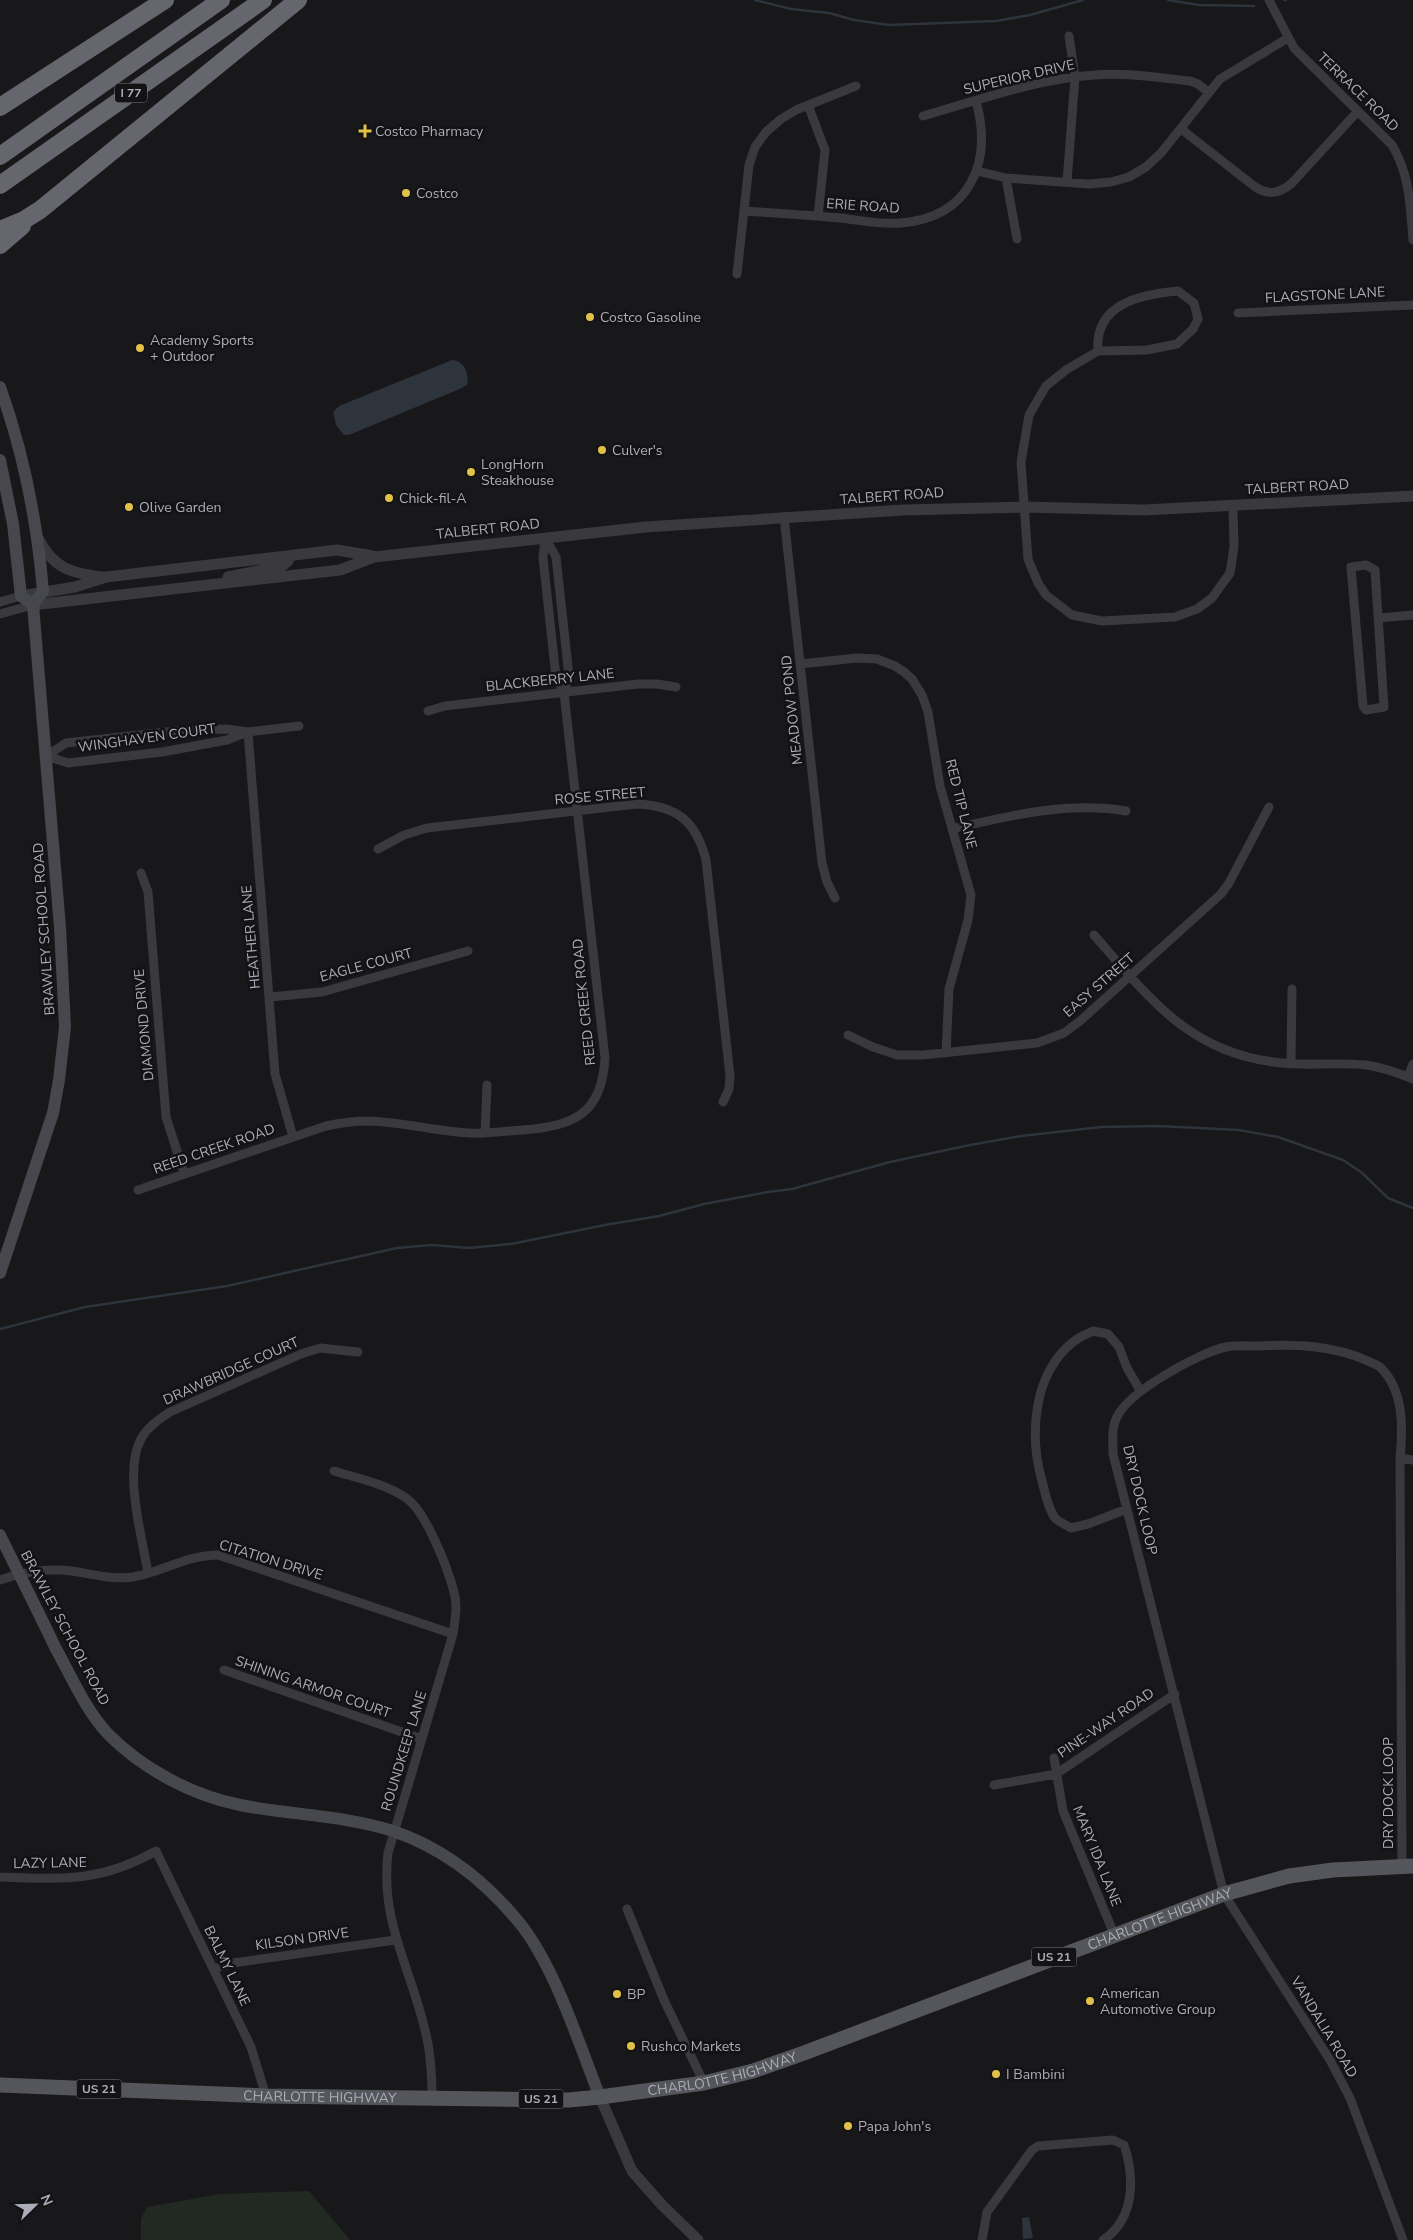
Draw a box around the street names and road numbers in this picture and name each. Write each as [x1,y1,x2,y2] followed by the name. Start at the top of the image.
[1313,48,1403,136] street label: TERRACE ROAD
[962,55,1076,99] street label: SUPERIOR DRIVE
[115,84,147,102] road number: I 77
[826,194,900,218] street label: ERIE ROAD
[1264,282,1386,308] street label: FLAGSTONE LANE
[1244,475,1350,499] street label: TALBERT ROAD
[839,483,945,509] street label: TALBERT ROAD
[435,514,541,544] street label: TALBERT ROAD
[777,654,807,766] street label: MEADOW POND
[485,664,615,696] street label: BLACKBERRY LANE
[77,719,218,757] street label: WINGHAVEN COURT
[941,757,981,851] street label: RED TIP LANE
[554,783,647,809] street label: ROSE STREET
[28,842,60,1016] street label: BRAWLEY SCHOOL ROAD
[237,884,265,990] street label: HEATHER LANE
[568,938,600,1066] street label: REED CREEK ROAD
[318,943,415,986] street label: EAGLE COURT
[1059,948,1139,1021] street label: EASY STREET
[130,968,158,1082] street label: DIAMOND DRIVE
[151,1119,277,1179] street label: REED CREEK ROAD
[160,1332,302,1410] street label: DRAWBRIDGE COURT
[1118,1443,1162,1557] street label: DRY DOCK LOOP
[217,1535,325,1585] street label: CITATION DRIVE
[16,1547,114,1709] street label: BRAWLEY SCHOOL ROAD
[233,1651,394,1723] street label: SHINING ARMOR COURT
[1054,1684,1158,1762] street label: PINE-WAY ROAD
[377,1689,431,1813] street label: ROUNDKEEP LANE
[1379,1737,1398,1849] street label: DRY DOCK LOOP
[1068,1803,1126,1909] street label: MARY IDA LANE
[13,1853,87,1873] street label: LAZY LANE
[1085,1883,1234,1954] street label: CHARLOTTE HIGHWAY
[199,1923,255,2009] street label: BALMY LANE
[254,1923,350,1955] street label: KILSON DRIVE
[1032,1948,1076,1966] road number: US 21
[1286,1972,1362,2081] street label: VANDALIA ROAD
[646,2047,800,2100] street label: CHARLOTTE HIGHWAY
[76,2080,122,2098] road number: US 21
[243,2086,397,2107] street label: CHARLOTTE HIGHWAY
[518,2090,564,2108] road number: US 21

